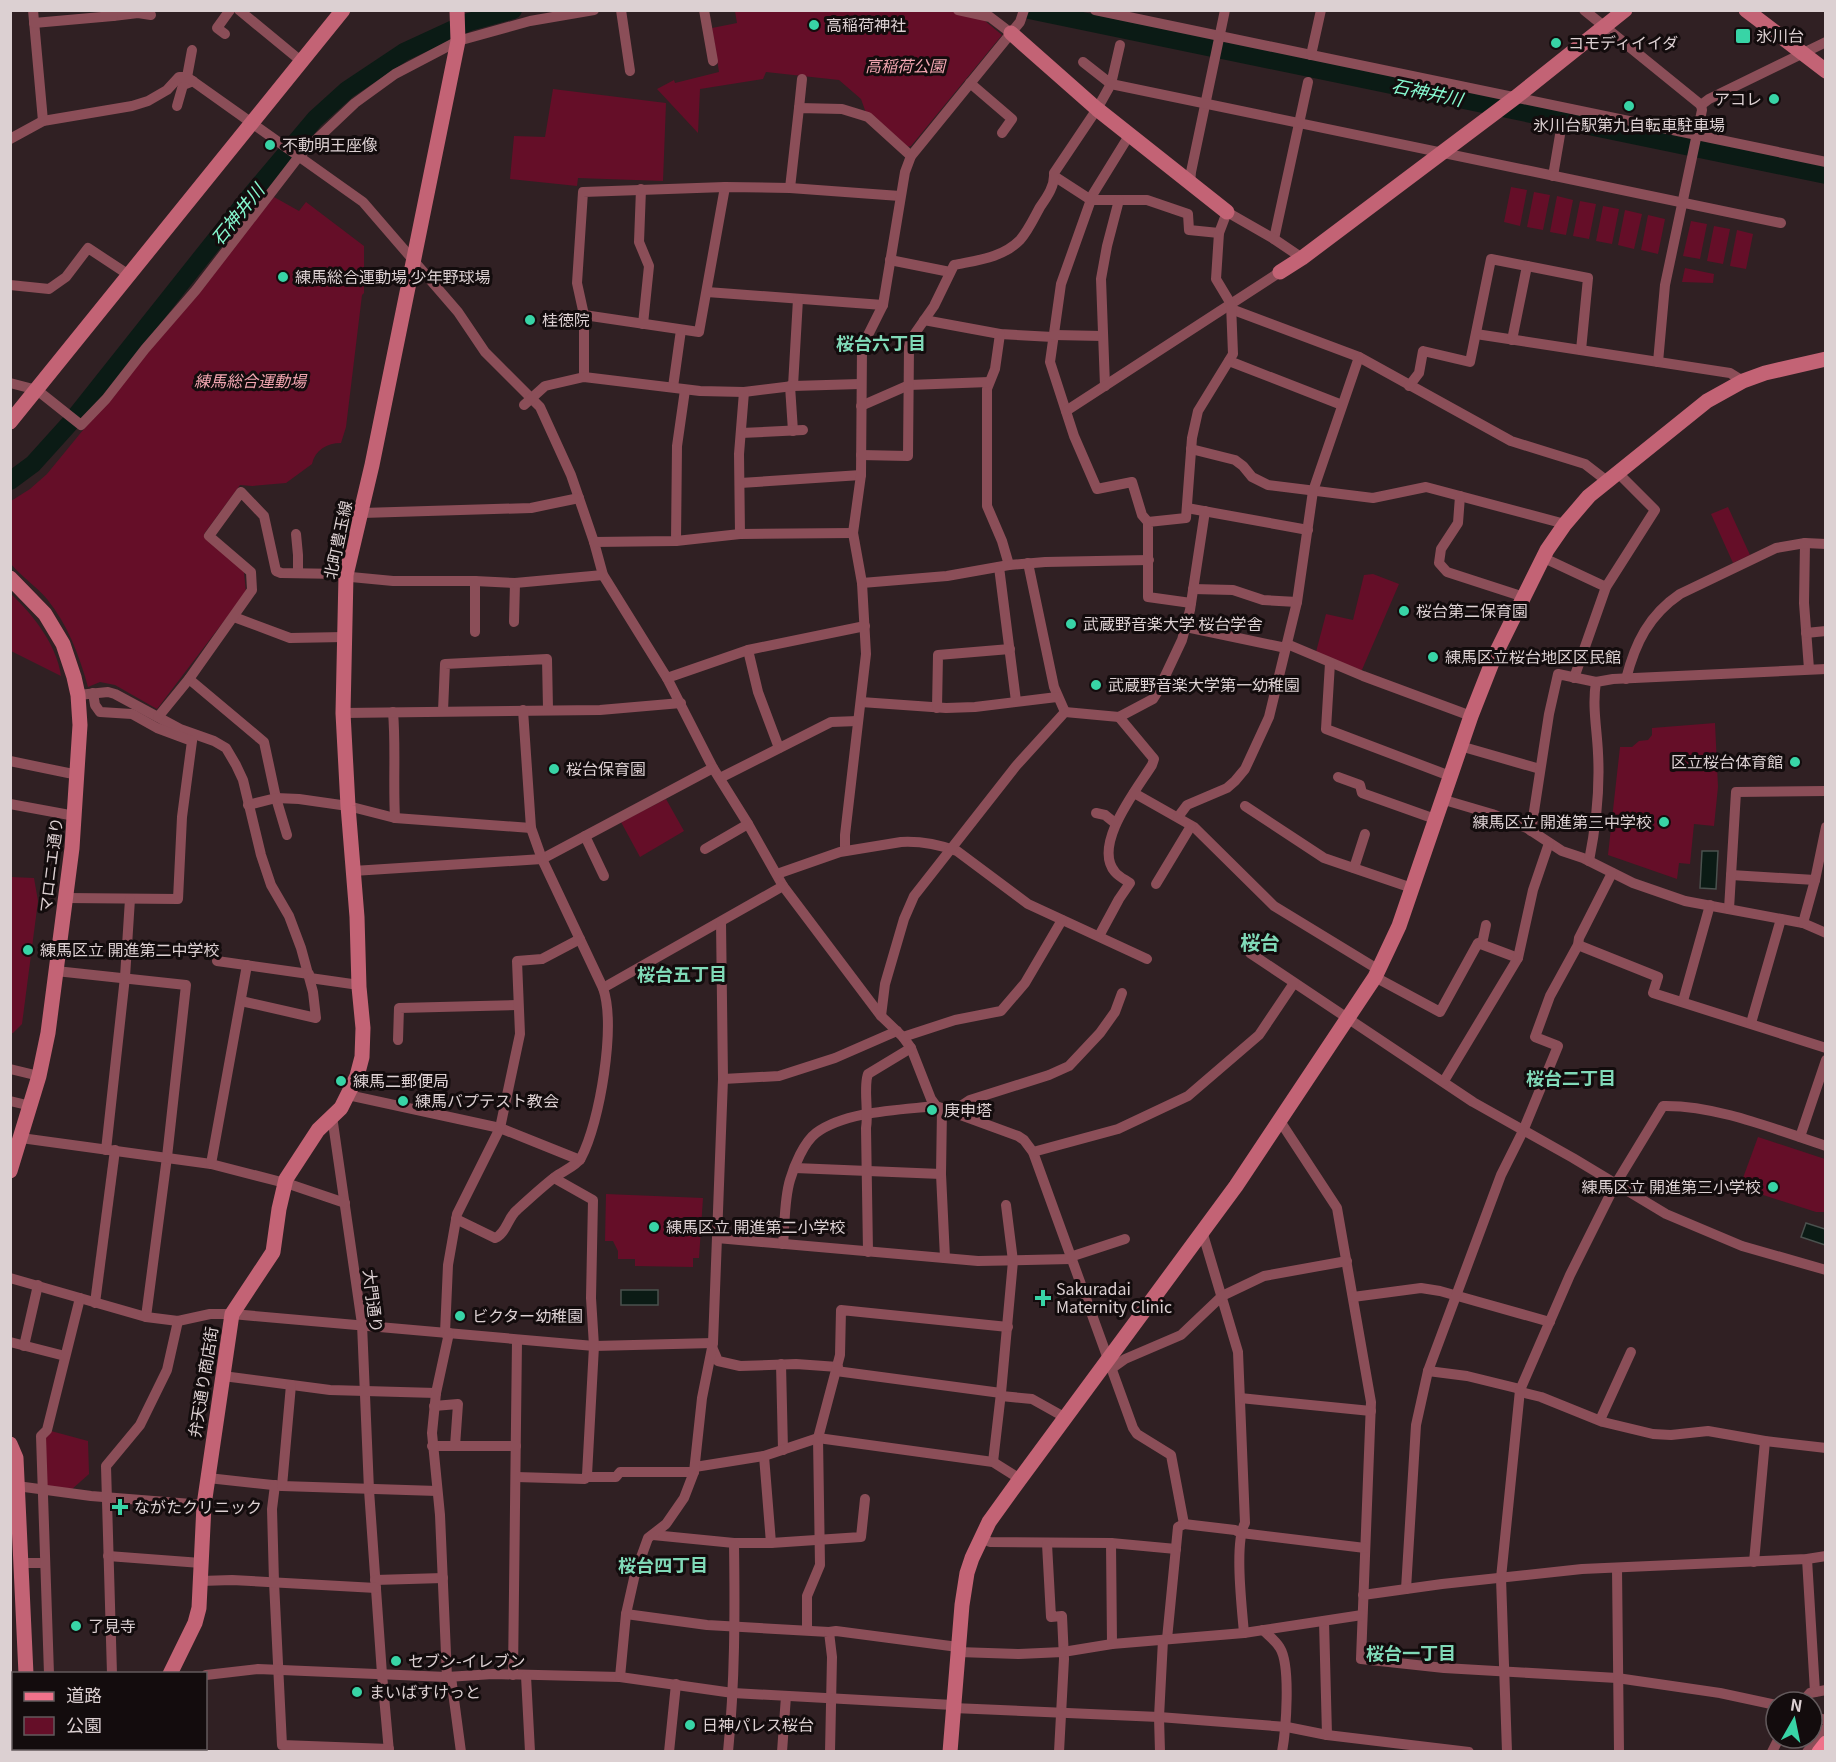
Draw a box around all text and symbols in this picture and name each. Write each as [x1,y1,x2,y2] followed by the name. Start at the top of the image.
[826,12,906,36] place label: 高稲荷神社
[807,18,821,32] marker: 高稲荷神社
[1756,23,1804,47] place label: 氷川台
[1734,27,1752,45] marker: 氷川台
[1568,30,1678,54] place label: コモディイイダ
[1549,36,1563,50] marker: コモディイイダ
[865,53,947,77] park label: 高稲荷公園
[1389,71,1467,112] water label: 石神井川
[1714,86,1762,110] place label: アコレ
[1767,92,1781,106] marker: アコレ
[1622,99,1636,113] marker: 氷川台駅第九自転車駐車場
[1533,112,1725,136] place label: 氷川台駅第九自転車駐車場
[282,132,378,156] place label: 不動明王座像
[263,138,277,152] marker: 不動明王座像
[204,176,270,250] water label: 石神井川
[295,264,491,288] place label: 練馬総合運動場 少年野球場
[276,270,290,284] marker: 練馬総合運動場 少年野球場
[542,307,590,331] place label: 桂徳院
[523,313,537,327] marker: 桂徳院
[836,329,926,355] district label: 桜台六丁目
[194,368,308,392] park label: 練馬総合運動場
[317,498,357,581] street label: 北町豊玉線
[1416,598,1528,622] place label: 桜台第二保育園
[1397,604,1411,618] marker: 桜台第二保育園
[1083,611,1263,635] place label: 武蔵野音楽大学 桜台学舎
[1064,617,1078,631] marker: 武蔵野音楽大学 桜台学舎
[1445,644,1621,668] place label: 練馬区立桜台地区区民館
[1426,650,1440,664] marker: 練馬区立桜台地区区民館
[1108,672,1300,696] place label: 武蔵野音楽大学第一幼稚園
[1089,678,1103,692] marker: 武蔵野音楽大学第一幼稚園
[1671,749,1783,773] place label: 区立桜台体育館
[1788,755,1802,769] marker: 区立桜台体育館
[566,756,646,780] place label: 桜台保育園
[547,762,561,776] marker: 桜台保育園
[1472,809,1652,833] place label: 練馬区立 開進第三中学校
[1657,815,1671,829] marker: 練馬区立 開進第三中学校
[32,816,68,914] street label: マロニエ通り
[1240,927,1280,956] district label: 桜台
[40,937,220,961] place label: 練馬区立 開進第二中学校
[21,943,35,957] marker: 練馬区立 開進第二中学校
[637,960,727,986] district label: 桜台五丁目
[1526,1064,1616,1090] district label: 桜台二丁目
[353,1068,449,1092] place label: 練馬二郵便局
[334,1074,348,1088] marker: 練馬二郵便局
[415,1088,559,1112] place label: 練馬バプテスト教会
[396,1094,410,1108] marker: 練馬バプテスト教会
[944,1097,992,1121] place label: 庚申塔
[925,1103,939,1117] marker: 庚申塔
[1581,1174,1761,1198] place label: 練馬区立 開進第三小学校
[1766,1180,1780,1194] marker: 練馬区立 開進第三小学校
[666,1214,846,1238] place label: 練馬区立 開進第二小学校
[647,1220,661,1234] marker: 練馬区立 開進第二小学校
[358,1268,390,1334] street label: 大門通り
[1056,1276,1172,1318] place label: Sakuradai Maternity Clinic
[1034,1289,1052,1307] marker: Sakuradai Maternity Clinic
[472,1303,583,1327] place label: ビクター幼稚園
[453,1309,467,1323] marker: ビクター幼稚園
[181,1325,223,1439] street label: 弁天通り商店街
[134,1494,262,1518] place label: ながたクリニック
[111,1498,129,1516] marker: ながたクリニック
[618,1551,708,1577] district label: 桜台四丁目
[88,1613,136,1637] place label: 了見寺
[69,1619,83,1633] marker: 了見寺
[1366,1639,1456,1665] district label: 桜台一丁目
[408,1648,526,1672] place label: セブン-イレブン
[389,1654,403,1668] marker: セブン-イレブン
[12,1672,207,1750] legend
[369,1679,481,1703] place label: まいばすけっと
[66,1681,102,1707] text: 道路
[350,1685,364,1699] marker: まいばすけっと
[1764,1690,1824,1750] north arrow
[1789,1691,1804,1717] text: N
[66,1711,102,1737] text: 公園
[702,1712,814,1736] place label: 日神パレス桜台
[683,1718,697,1732] marker: 日神パレス桜台

